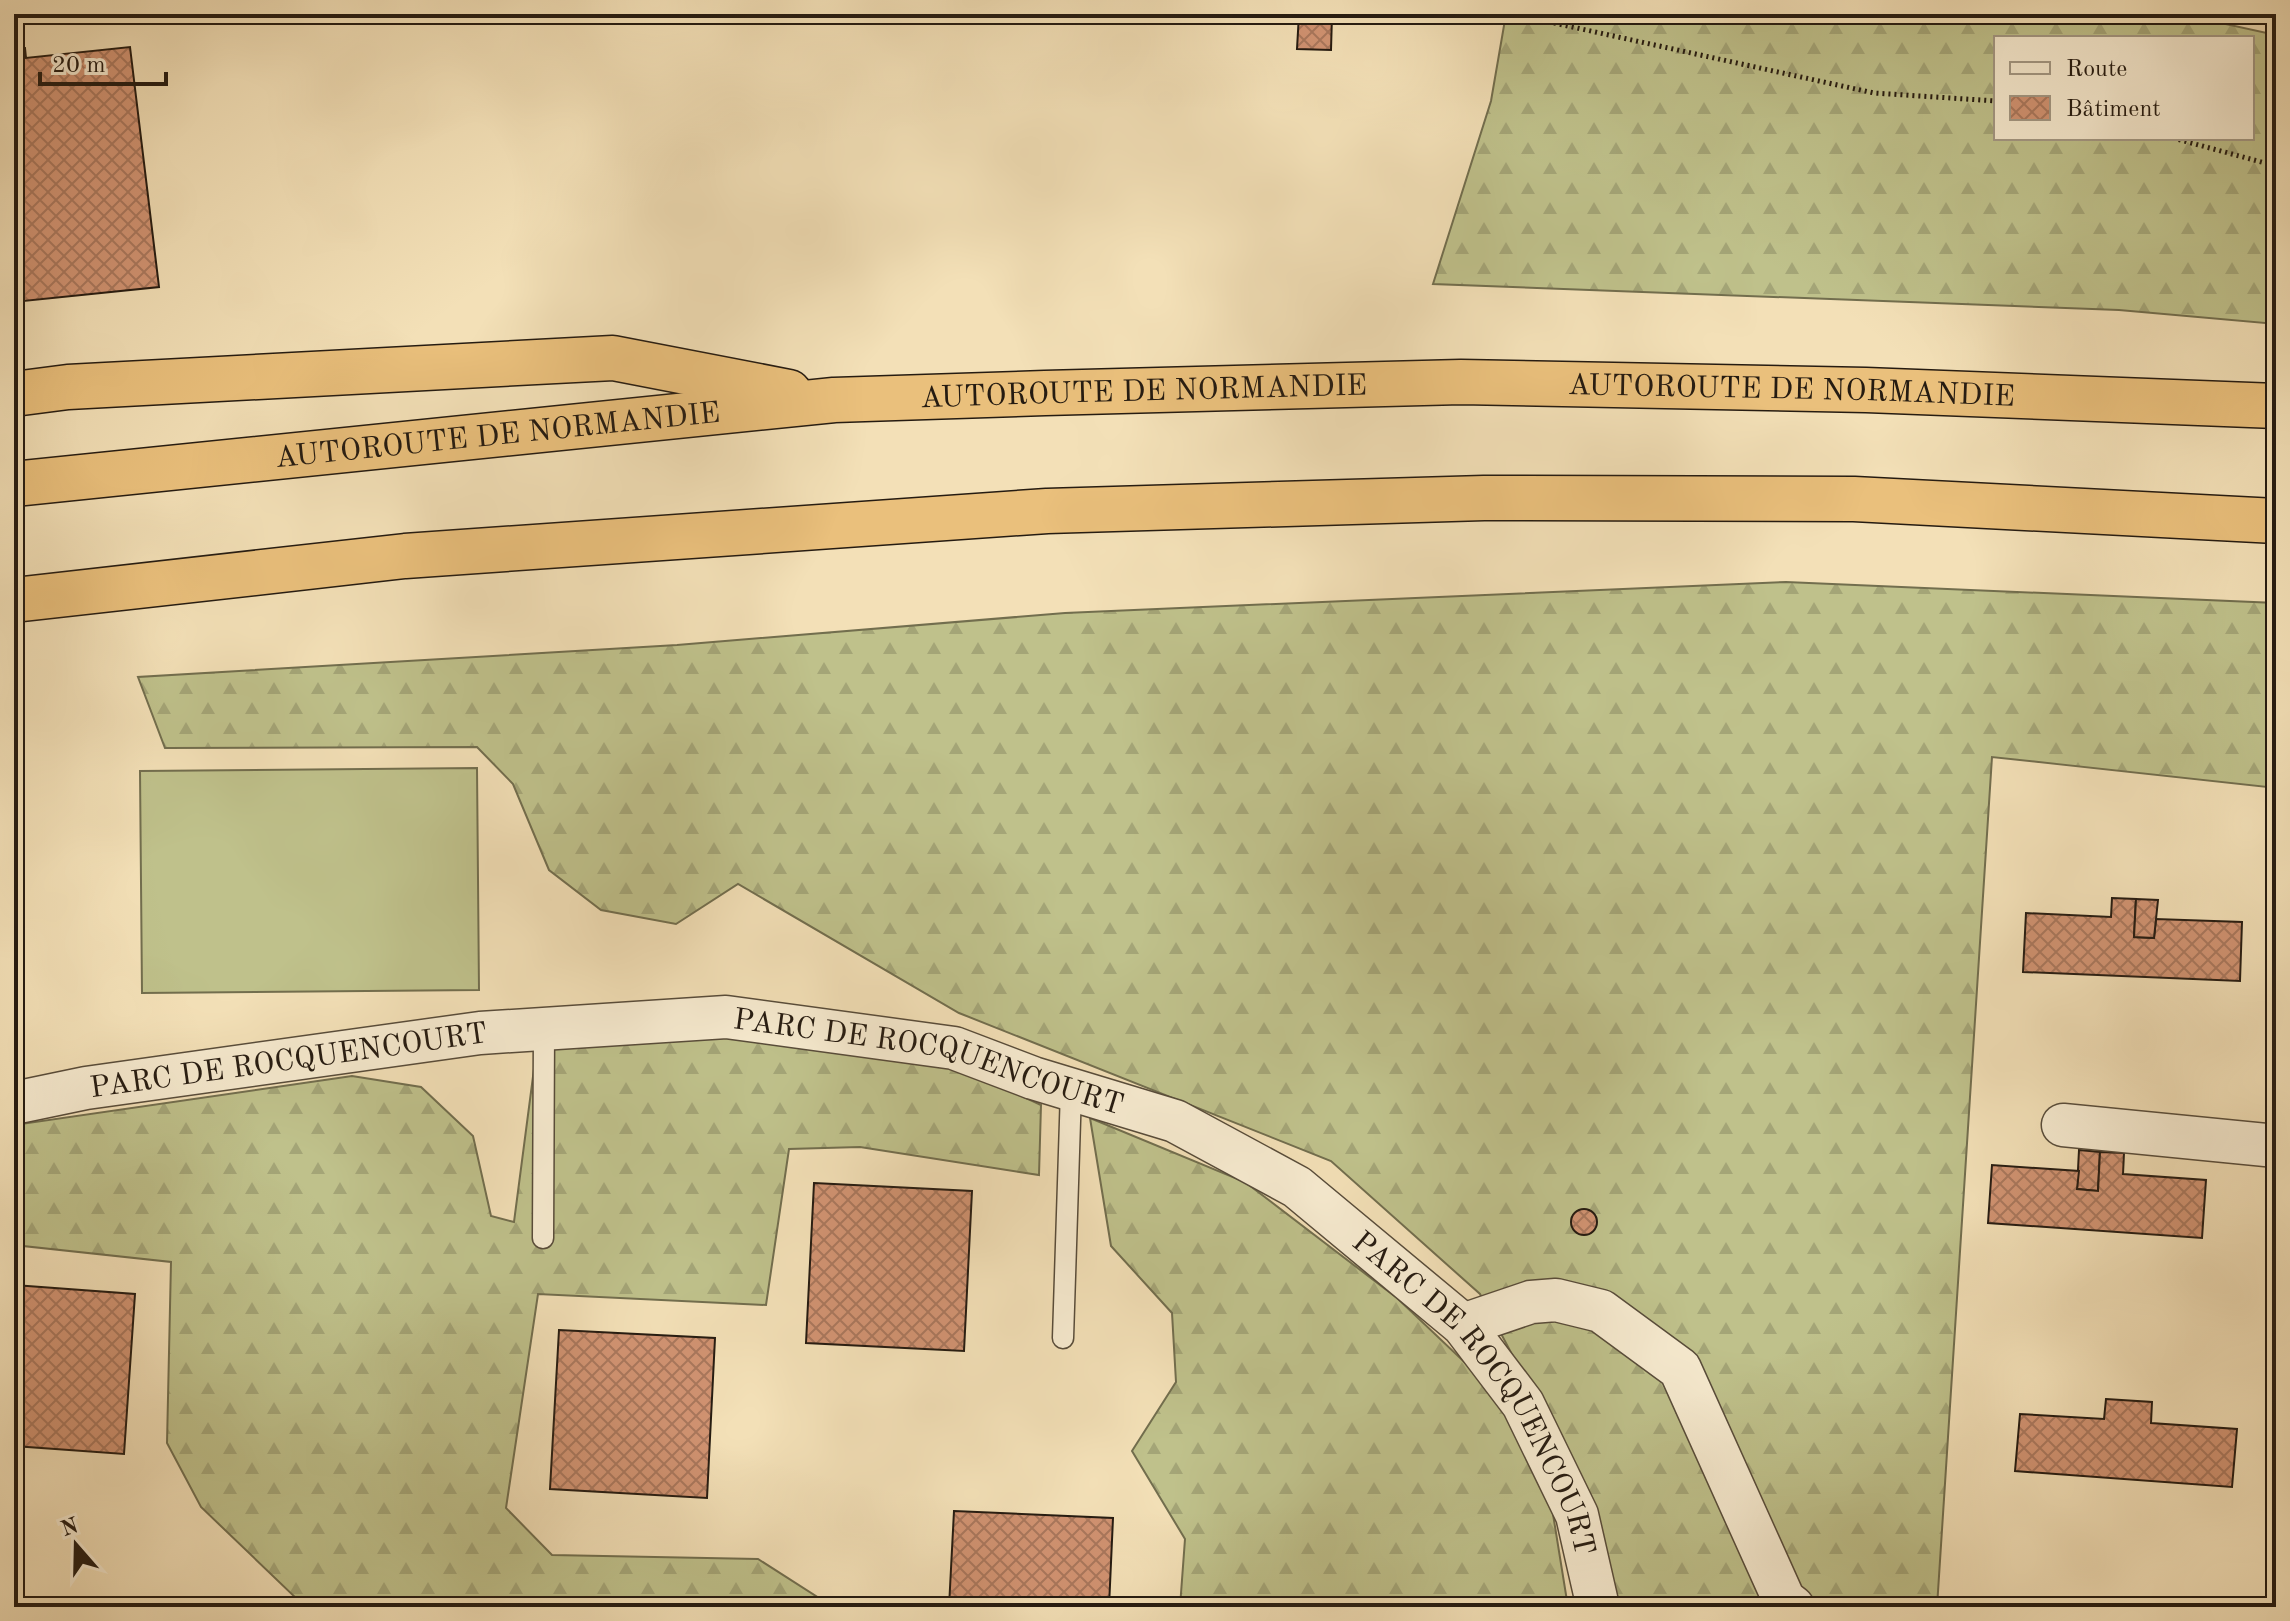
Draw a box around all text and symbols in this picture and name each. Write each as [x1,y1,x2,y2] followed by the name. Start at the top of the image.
[40,36,166,86] scale bar
[1994,36,2254,140] legend
[52,54,106,78] text: 20 m
[2066,58,2127,82] text: Route
[2066,98,2161,122] text: Bâtiment
[920,371,1368,414] street label: AUTOROUTE DE NORMANDIE
[1568,371,2015,413] street label: AUTOROUTE DE NORMANDIE
[274,399,722,474] street label: AUTOROUTE DE NORMANDIE
[731,1005,1127,1122] street label: PARC DE ROCQUENCOURT
[88,1019,489,1104] street label: PARC DE ROCQUENCOURT
[1346,1227,1599,1558] street label: PARC DE ROCQUENCOURT
[36,1505,116,1585] north arrow
[58,1515,82,1541] text: N

